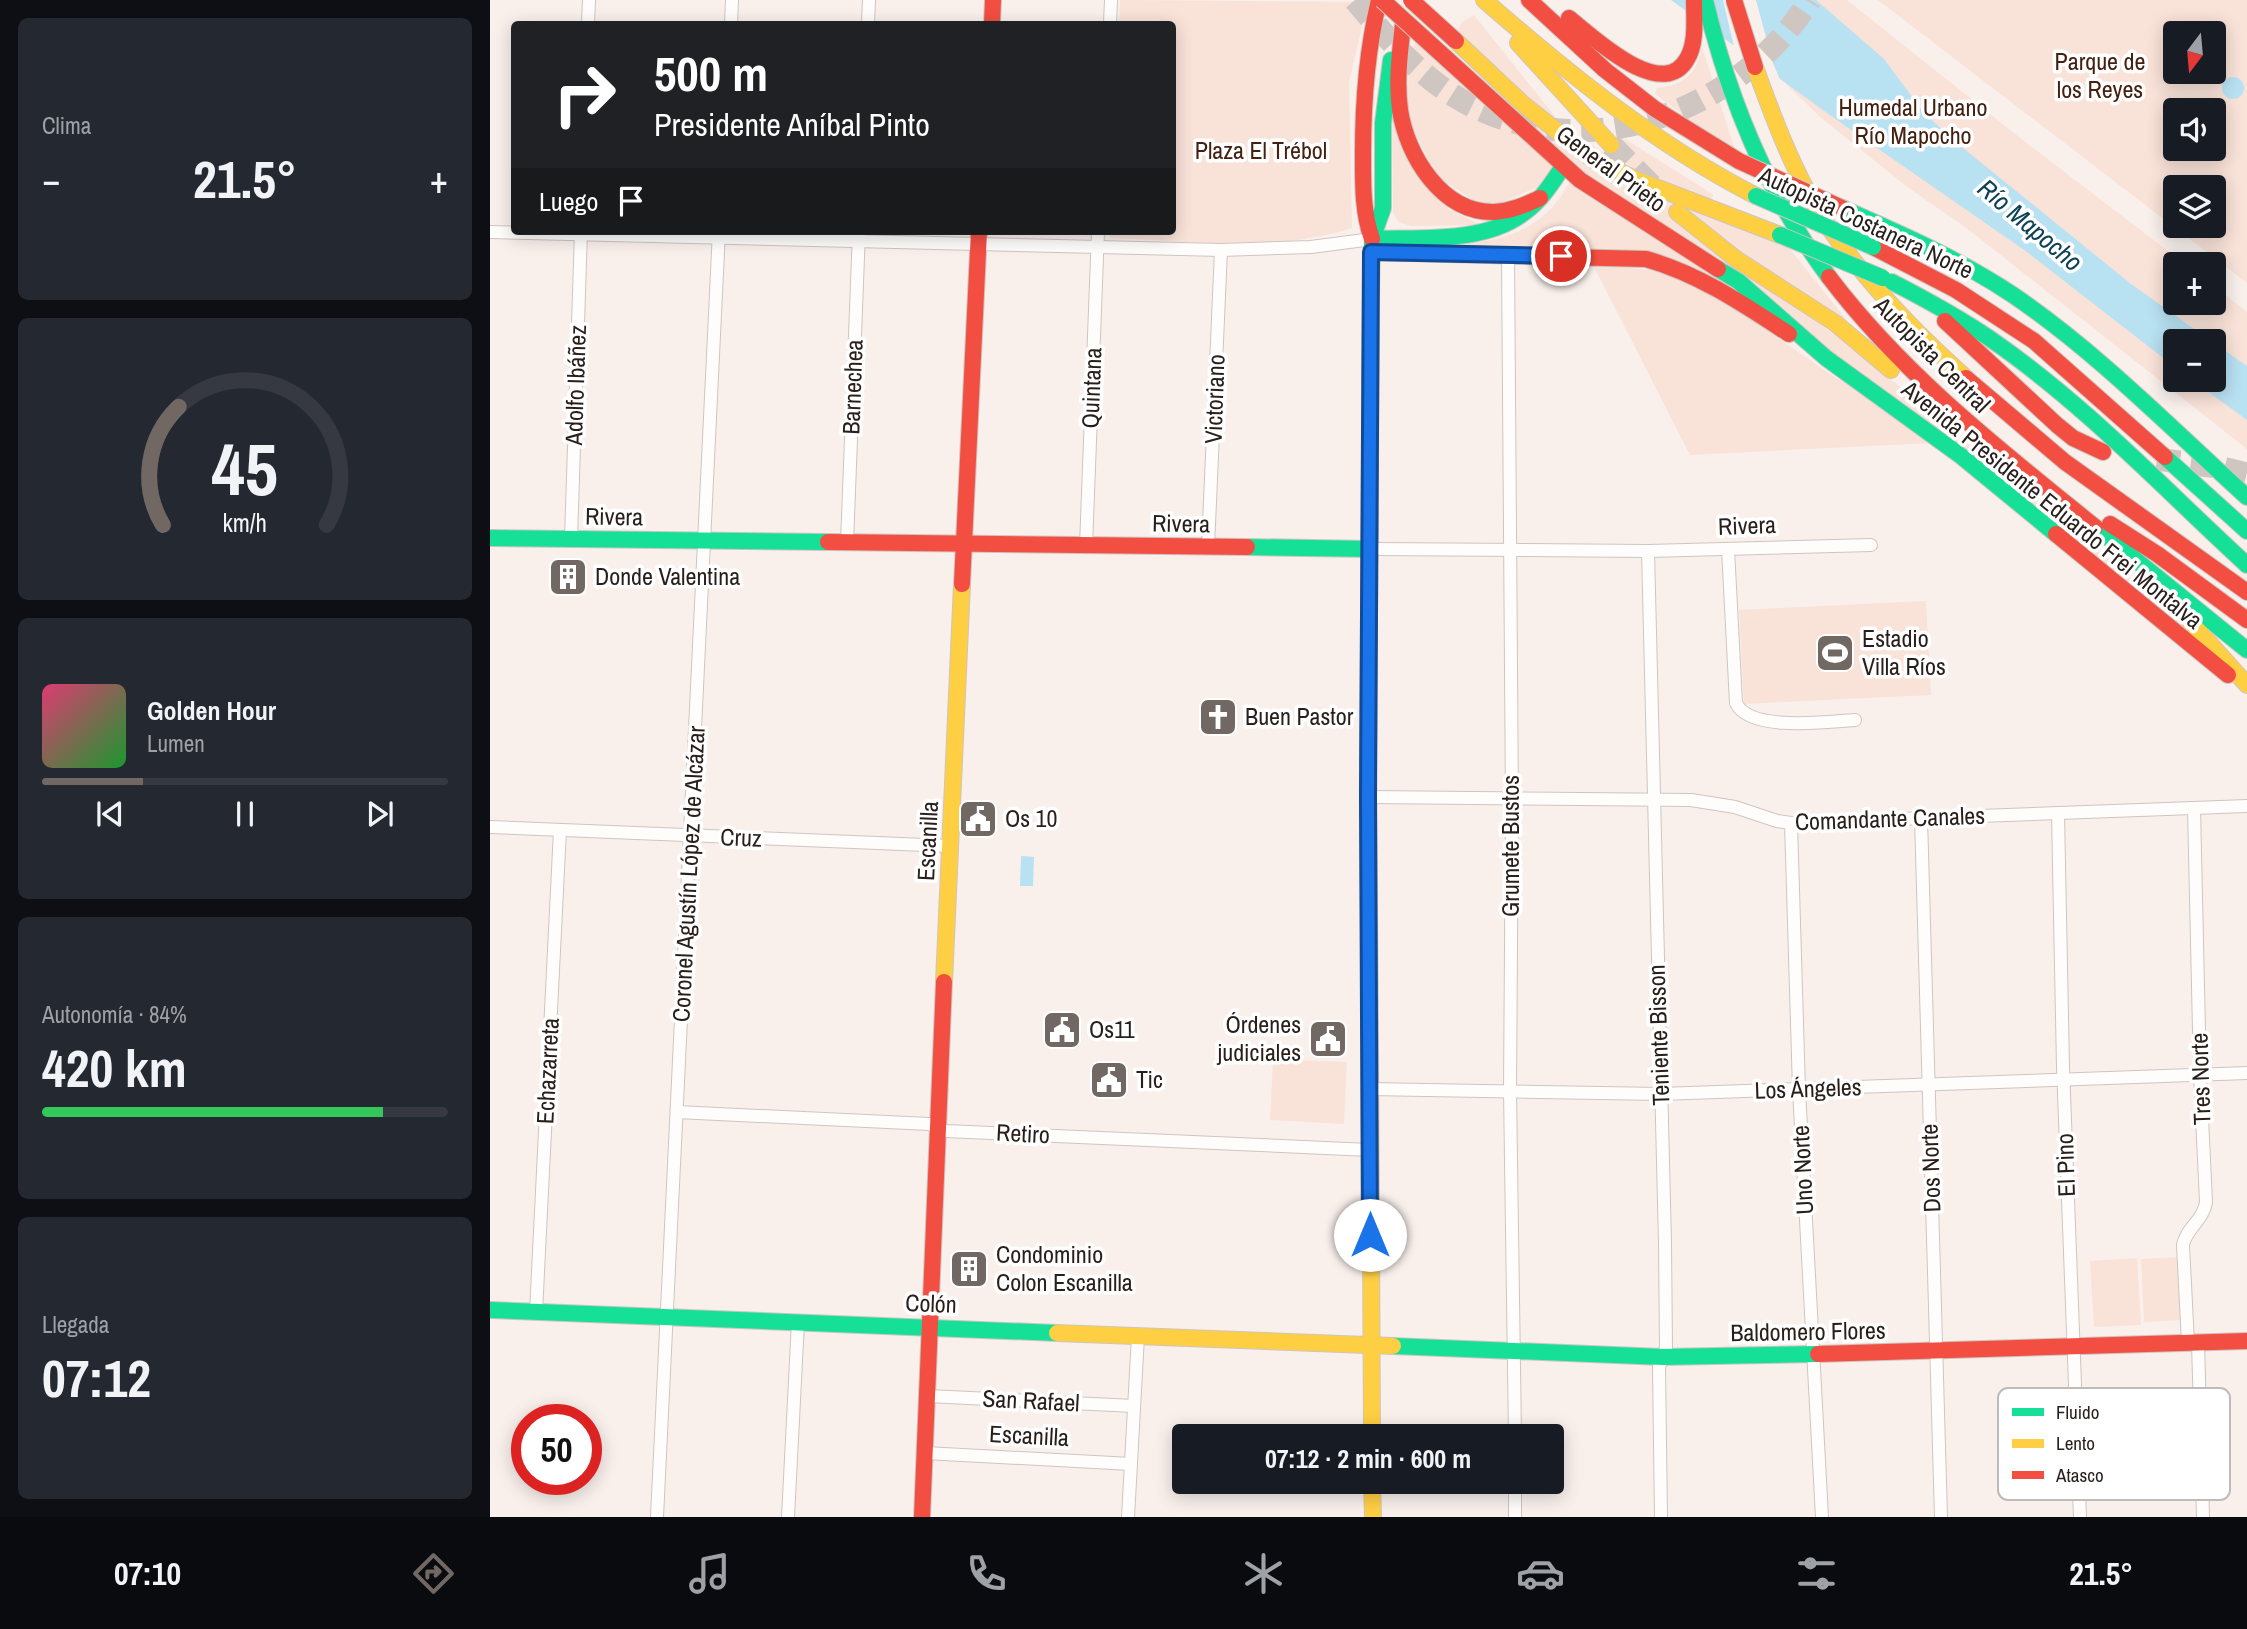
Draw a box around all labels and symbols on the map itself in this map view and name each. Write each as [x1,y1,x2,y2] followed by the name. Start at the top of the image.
[2163,21,2226,84] north arrow
[2055,45,2145,105] park label: Parque de los Reyes
[1839,91,1987,151] park label: Humedal Urbano Río Mapocho
[1550,118,1673,219] street label: General Prieto
[1195,134,1327,166] park label: Plaza El Trébol
[1753,158,1979,286] street label: Autopista Costanera Norte
[1971,170,2090,279] water label: Río Mapocho
[1531,226,1591,286] pin
[1867,289,1998,419] street label: Autopista Central
[557,324,593,447] street label: Adolfo Ibáñez
[834,339,870,435] street label: Barnechea
[1074,347,1108,429] street label: Quintana
[1196,354,1232,444] street label: Victoriano
[1895,372,2210,636] street label: Avenida Presidente Eduardo Frei Montalva
[585,499,643,533] street label: Rivera
[1152,506,1210,540] street label: Rivera
[1717,508,1777,542] street label: Rivera
[547,556,589,598] building icon: Donde Valentina
[595,560,740,592] place label: Donde Valentina
[1862,622,1946,682] place label: Estadio Villa Ríos
[1814,632,1856,674] sports icon: Estadio Villa Ríos
[1197,696,1239,738] church icon: Buen Pastor
[1245,700,1354,732] place label: Buen Pastor
[664,725,712,1023] street label: Coronel Agustín López de Alcázar
[1494,775,1526,917] street label: Grumete Bustos
[957,798,999,840] public building icon: Os 10
[1794,799,1986,837] street label: Comandante Canales
[909,800,945,882] street label: Escanilla
[1005,802,1058,834] place label: Os 10
[720,820,763,854] street label: Cruz
[1640,964,1676,1106] street label: Teniente Bisson
[1217,1008,1301,1068] place label: Órdenes judiciales
[1041,1009,1083,1051] public building icon: Os11
[1089,1013,1135,1045] place label: Os11
[528,1017,566,1125] street label: Echazarreta
[1307,1018,1349,1060] public building icon: Órdenes judiciales
[2182,1032,2218,1126] street label: Tres Norte
[1088,1059,1130,1101] public building icon: Tic
[1136,1063,1163,1095] place label: Tic
[1754,1070,1862,1106] street label: Los Ángeles
[995,1116,1051,1150] street label: Retiro
[1912,1123,1948,1213] street label: Dos Norte
[1784,1124,1820,1216] street label: Uno Norte
[2048,1133,2082,1197] street label: El Pino
[1333,1198,1407,1272] position arrow
[996,1238,1133,1298] place label: Condominio Colon Escanilla
[948,1248,990,1290] building icon: Condominio Colon Escanilla
[905,1286,957,1320] street label: Colón
[1730,1314,1886,1348] street label: Baldomero Flores
[982,1381,1081,1419] street label: San Rafael
[1998,1388,2230,1500] legend
[2056,1399,2099,1425] text: Fluido
[511,1404,602,1495] speed limit sign: 50
[988,1417,1070,1453] street label: Escanilla
[2056,1430,2095,1456] text: Lento
[2055,1462,2104,1488] text: Atasco

